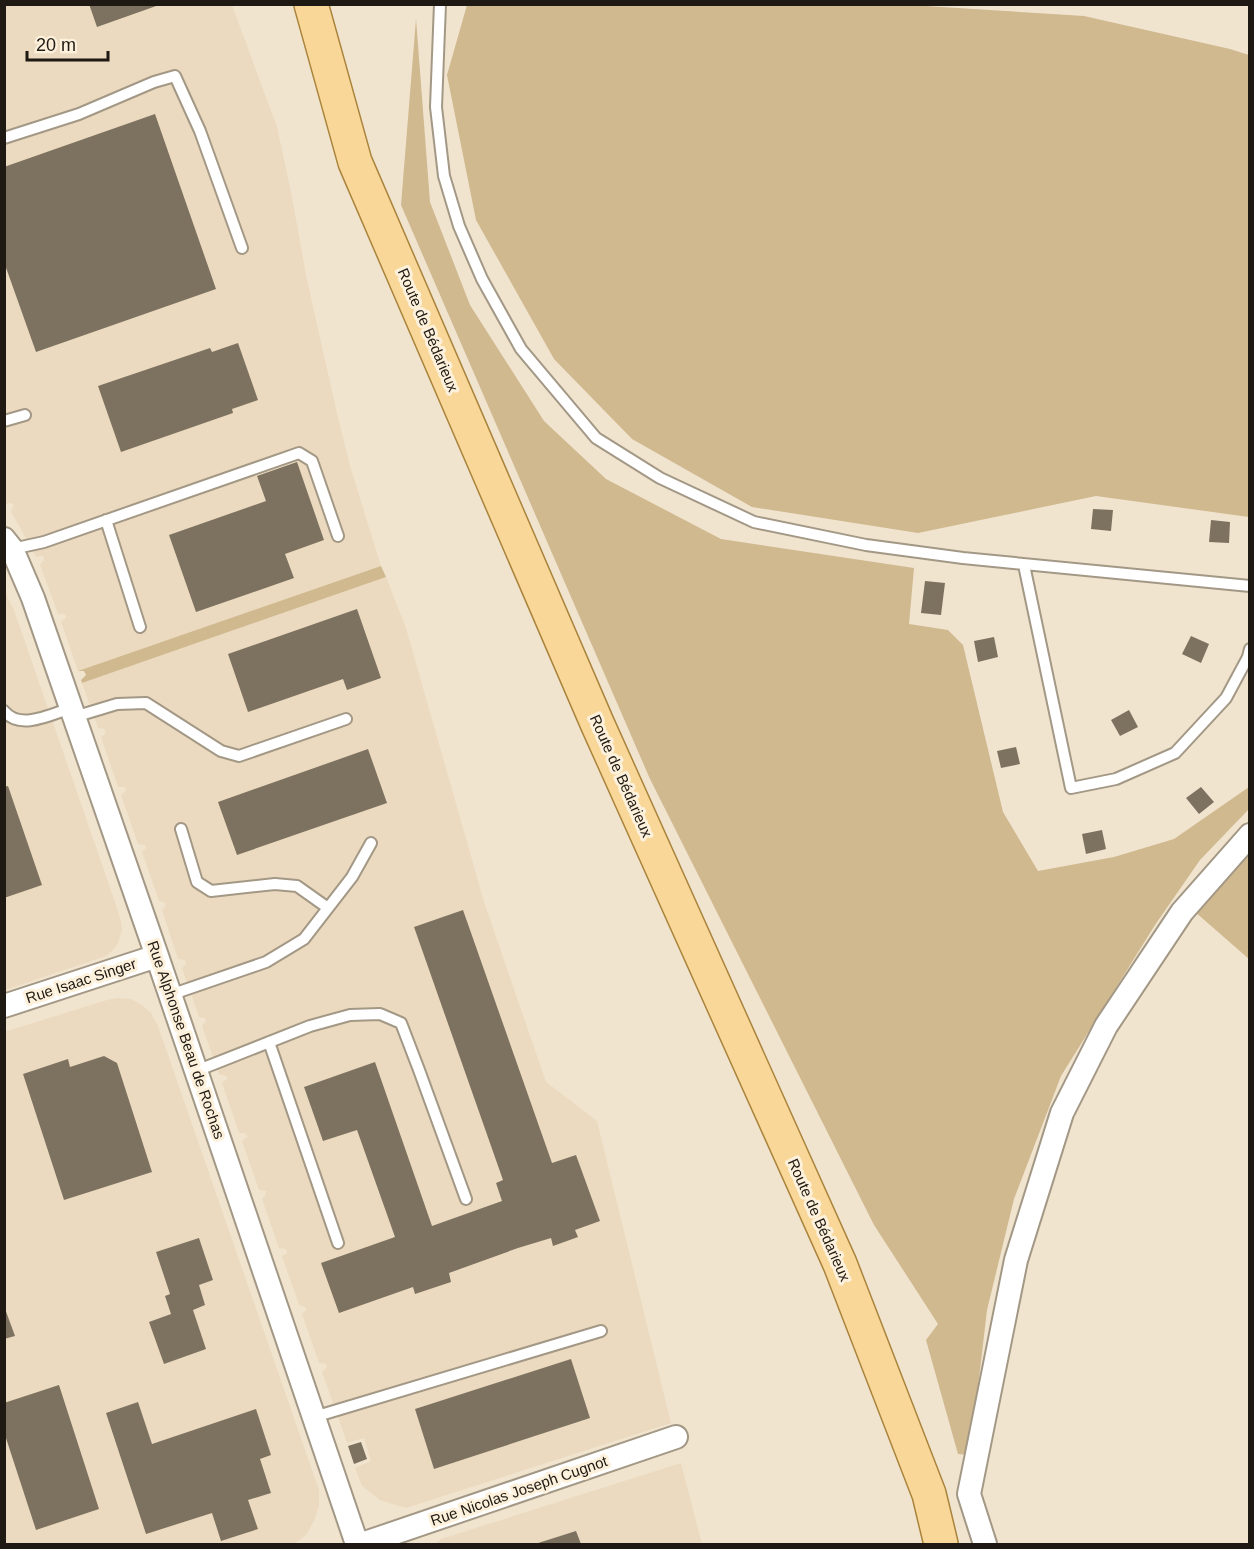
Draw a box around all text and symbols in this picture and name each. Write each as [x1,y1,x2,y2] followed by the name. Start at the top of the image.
[27,24,108,62] scale bar
[36,35,76,55] text: 20 m
[395,265,462,395] street label: Route de Bédarieux
[587,712,656,840] street label: Route de Bédarieux
[144,939,228,1141] street label: Rue Alphonse Beau de Rochas
[23,955,138,1006] street label: Rue Isaac Singer
[785,1156,854,1284] street label: Route de Bédarieux
[428,1452,610,1529] street label: Rue Nicolas Joseph Cugnot

